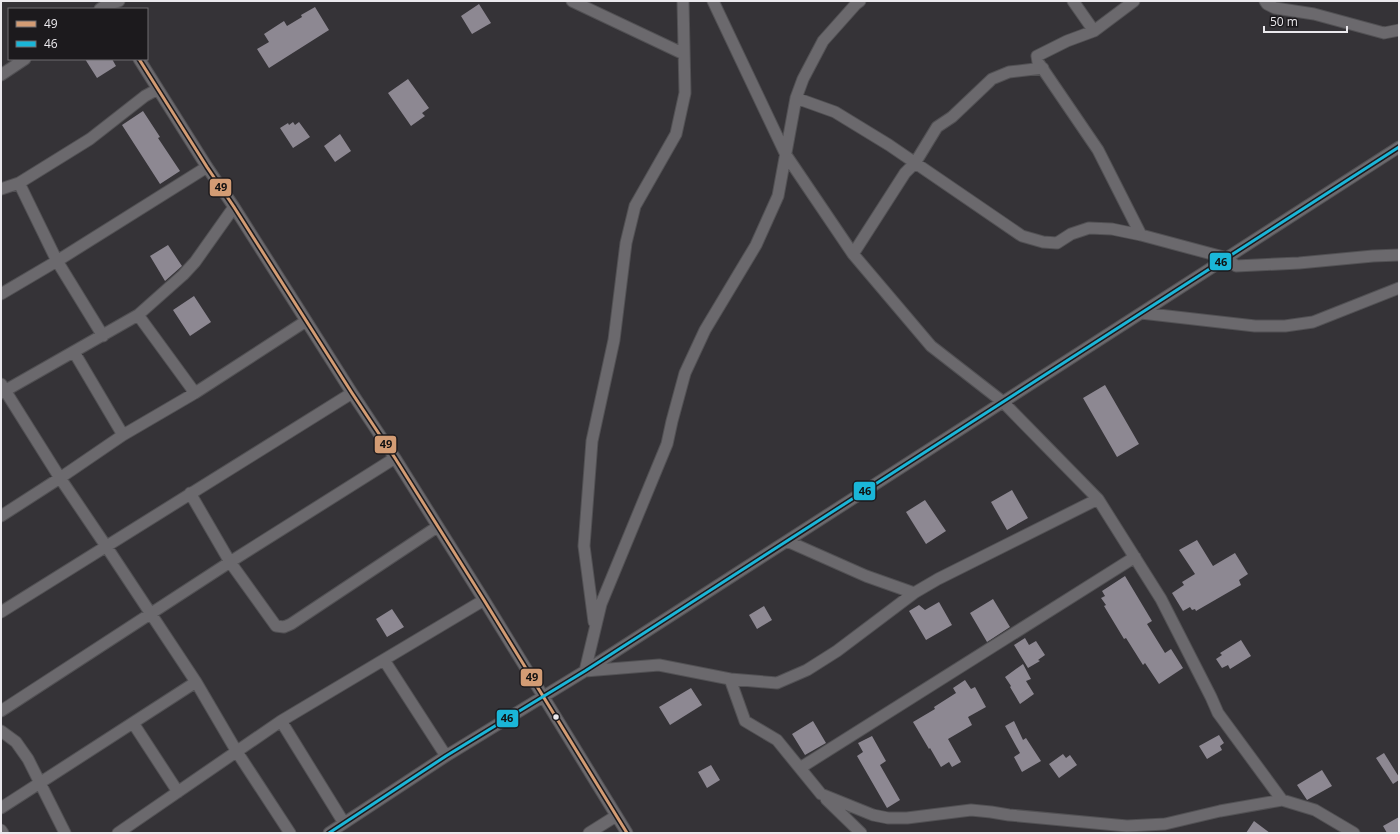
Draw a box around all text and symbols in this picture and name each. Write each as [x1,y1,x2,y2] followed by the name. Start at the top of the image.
[8,8,148,60] legend
[1264,8,1347,34] scale bar
[1270,13,1298,30] text: 50 m
[44,15,58,32] text: 49
[44,35,58,52] text: 46
[209,178,232,197] line badge: 49
[215,179,227,194] text: 49
[1209,252,1232,271] line badge: 46
[1215,254,1227,269] text: 46
[374,435,397,454] line badge: 49
[380,436,392,451] text: 49
[853,481,876,501] line badge: 46
[859,483,871,498] text: 46
[520,668,543,687] line badge: 49
[526,669,538,684] text: 49
[496,709,519,728] line badge: 46
[501,710,513,725] text: 46
[551,712,561,722] unlabelled marker

